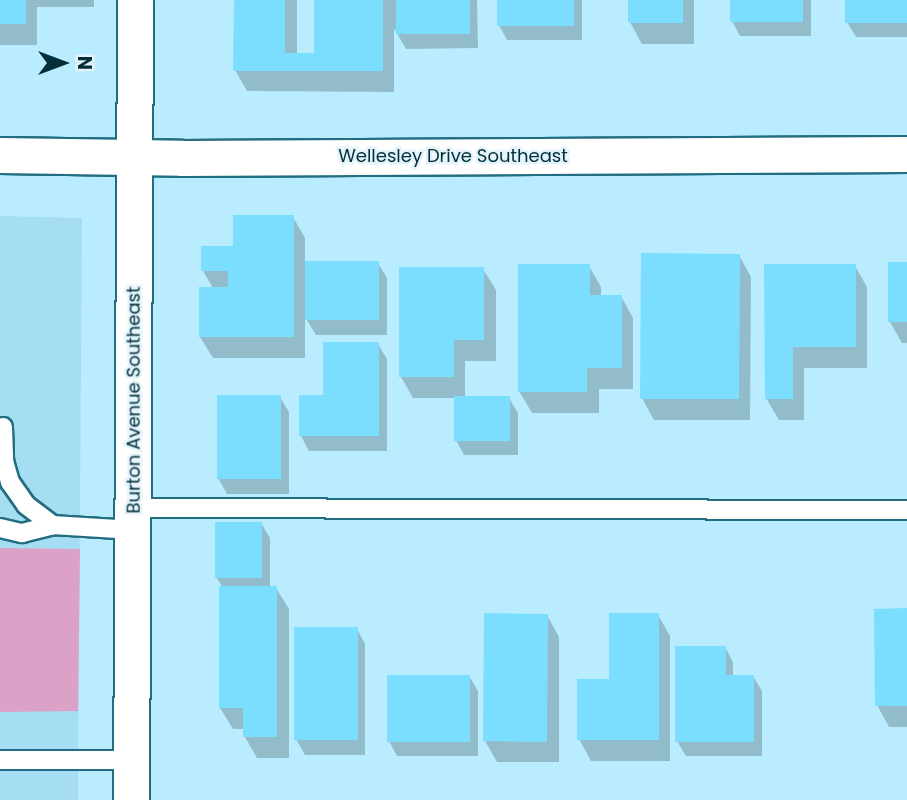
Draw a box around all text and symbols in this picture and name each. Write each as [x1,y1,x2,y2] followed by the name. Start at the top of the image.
[28,28,98,98] north arrow
[71,56,98,70] text: N
[338,145,568,167] street label: Wellesley Drive Southeast
[123,286,145,514] street label: Burton Avenue Southeast

